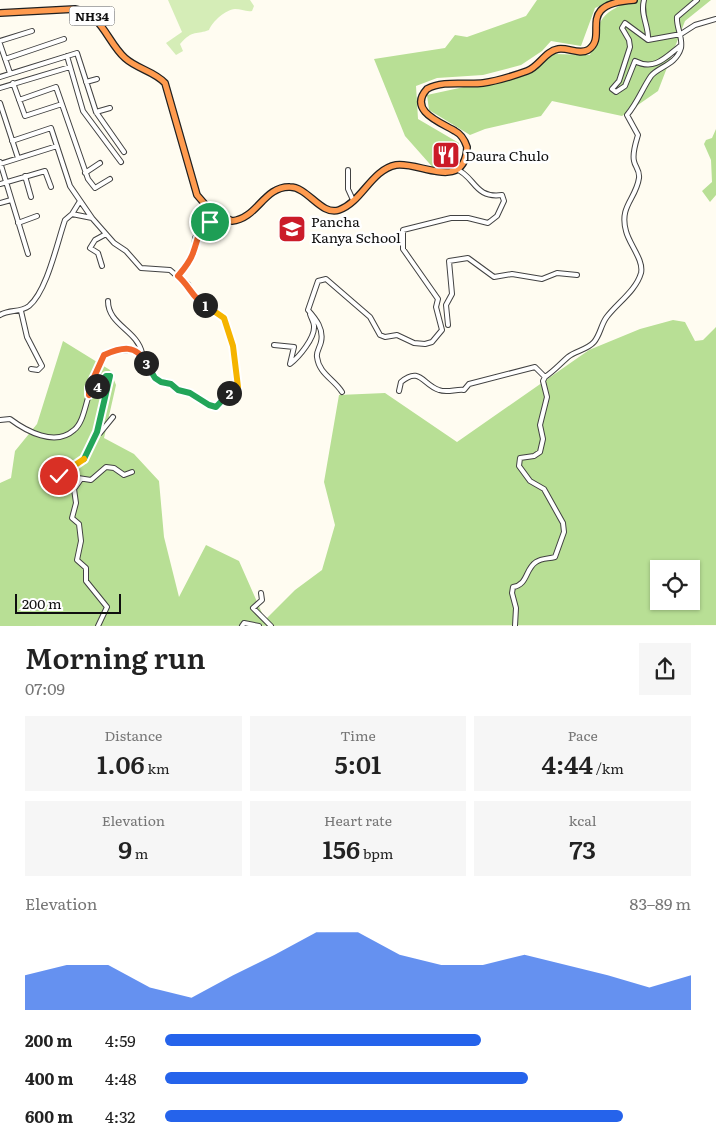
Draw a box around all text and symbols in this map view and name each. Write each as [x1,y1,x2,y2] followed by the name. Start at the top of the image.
[70,7,114,26] road number: NH34
[431,140,461,170] restaurant icon: Daura Chulo
[465,145,549,165] place label: Daura Chulo
[189,201,231,243] pin
[196,208,224,236] icon: arrive
[311,211,401,247] place label: Pancha Kanya School
[277,214,307,244] school or university icon: Pancha Kanya School
[192,292,218,318] pin: 1
[203,295,208,315] text: 1
[134,350,158,376] pin: 3
[143,353,150,373] text: 3
[84,374,110,398] pin: 4
[93,376,102,396] text: 4
[216,380,242,406] pin: 2
[226,383,233,403] text: 2
[38,455,80,497] pin
[45,462,73,490] icon: check
[650,560,700,610] map controls
[650,560,700,610] button: locate
[15,590,121,614] scale bar
[22,593,62,613] text: 200 m
[25,636,206,678] text: Morning run
[639,643,691,695] button: share
[25,676,65,700] text: 07:09
[104,725,162,745] text: Distance
[340,725,376,745] text: Time
[568,725,598,745] text: Pace
[97,745,145,782] text: 1.06
[335,745,381,782] text: 5:01
[542,745,593,782] text: 4:44
[145,758,170,778] text: km
[593,758,624,778] text: /km
[102,810,165,830] text: Elevation
[324,810,392,830] text: Heart rate
[569,810,596,830] text: kcal
[118,830,132,867] text: 9
[323,830,360,867] text: 156
[569,830,596,867] text: 73
[132,843,148,863] text: m
[360,843,393,863] text: bpm
[25,891,97,915] text: Elevation
[630,891,691,915] text: 83–89 m
[25,1028,72,1052] text: 200 m
[105,1028,136,1052] text: 4:59
[25,1066,74,1090] text: 400 m
[105,1066,136,1090] text: 4:48
[25,1104,73,1128] text: 600 m
[105,1104,135,1128] text: 4:32

